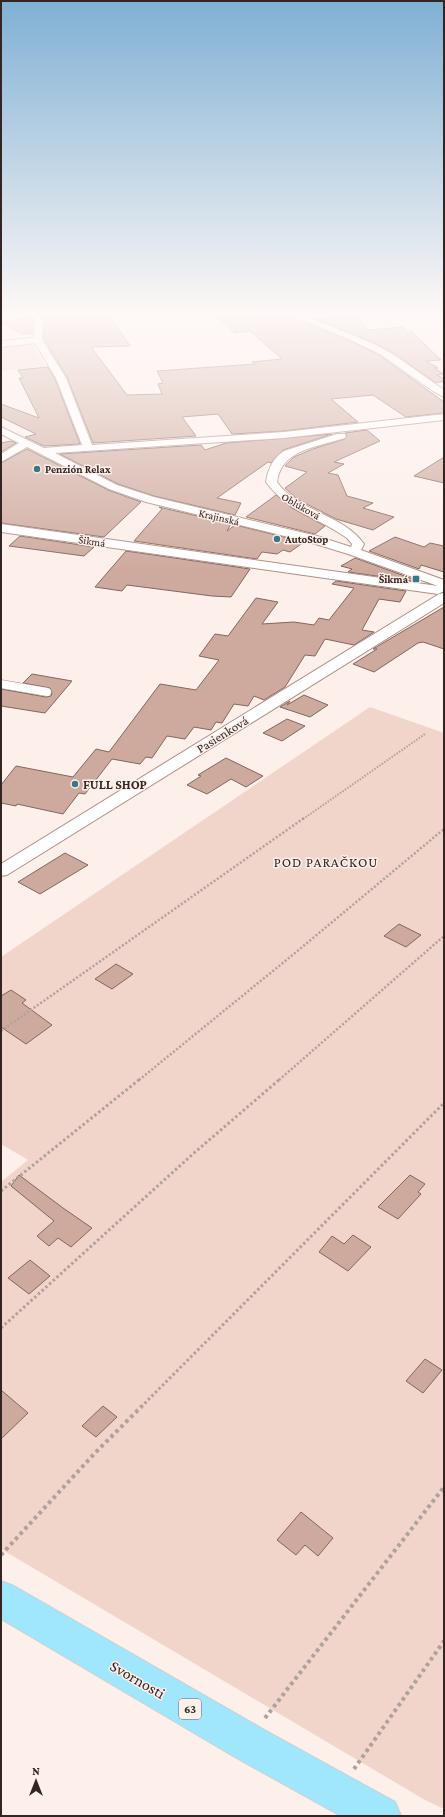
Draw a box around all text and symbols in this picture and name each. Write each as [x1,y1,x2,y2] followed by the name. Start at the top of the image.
[45,463,111,475] place label: Penzión Relax
[32,464,42,474] marker: Penzión Relax
[280,490,322,522] street label: Oblúková
[197,507,240,528] street label: Krajinská
[78,533,106,549] street label: Šikmá
[284,533,328,545] place label: AutoStop
[272,534,282,544] marker: AutoStop
[379,573,409,585] place label: Šikmá
[411,574,421,584] marker: Šikmá
[194,713,251,756] street label: Pasienková
[83,777,147,792] place label: FULL SHOP
[70,779,80,789] marker: FULL SHOP
[274,854,378,870] district label: POD PARAČKOU
[107,1657,168,1702] street label: Svornosti
[179,1699,201,1719] road number: 63
[16,1761,56,1801] north arrow
[32,1765,40,1777] text: N

